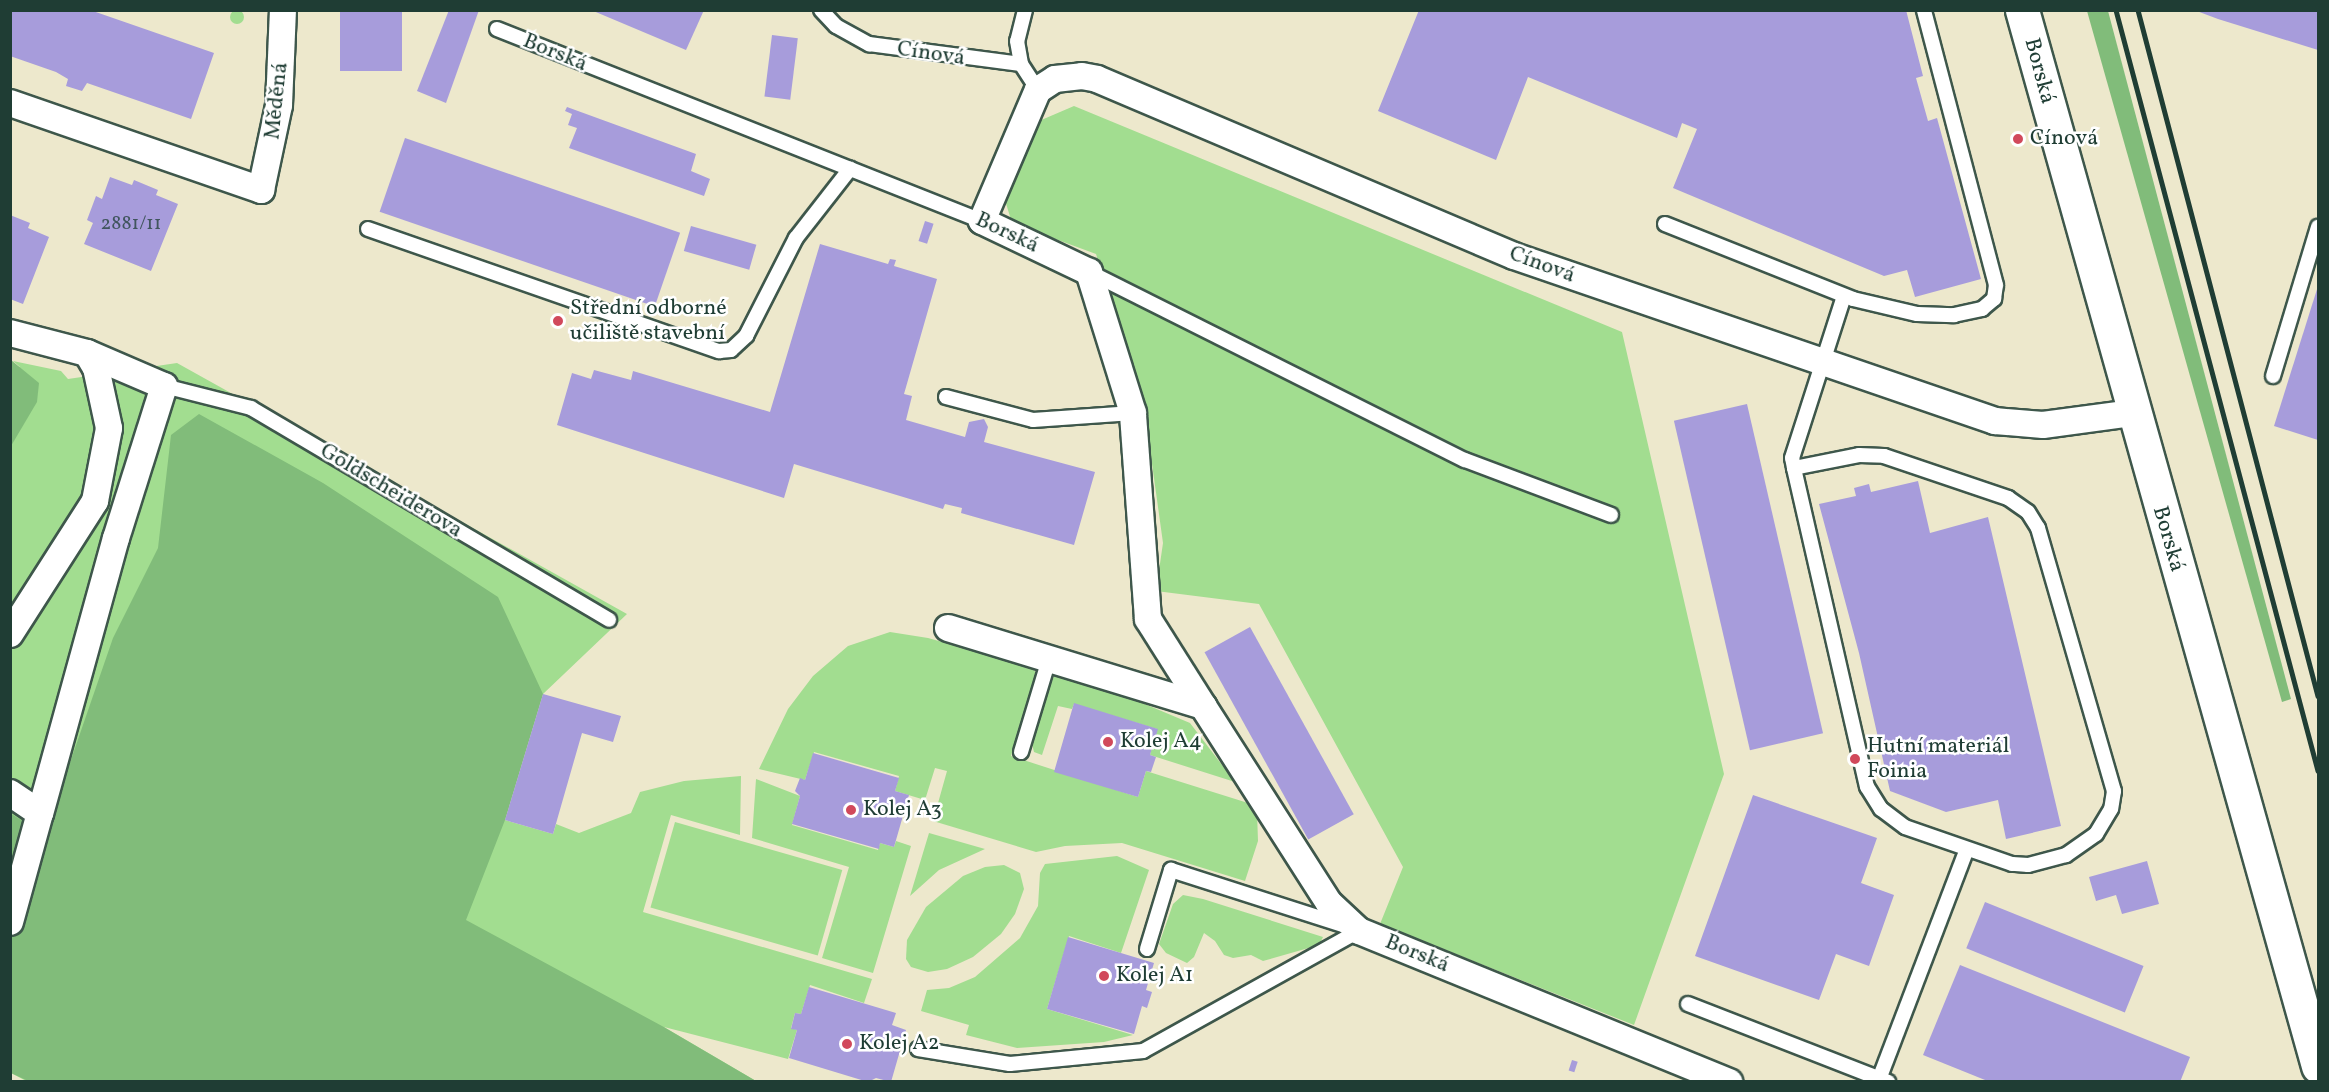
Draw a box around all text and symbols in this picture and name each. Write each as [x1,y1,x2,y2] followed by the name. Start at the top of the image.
[519,28,591,78] street label: Borská
[2018,35,2060,107] street label: Borská
[895,36,967,72] street label: Cínová
[260,61,294,141] street label: Měděná
[2030,126,2098,152] place label: Cínová
[2011,132,2025,146] marker: Cínová
[971,207,1043,259] street label: Borská
[100,212,162,236] house number: 2881/11
[1505,241,1579,289] street label: Cínová
[570,295,727,346] place label: Střední odborné učiliště stavební
[551,314,565,328] marker: Střední odborné učiliště stavební
[315,438,467,544] street label: Goldscheiderova
[2146,503,2190,575] street label: Borská
[1120,729,1202,755] place label: Kolej A4
[1867,733,2009,784] place label: Hutní materiál Foinia
[1101,735,1115,749] marker: Kolej A4
[1848,752,1862,766] marker: Hutní materiál Foinia
[863,797,942,823] place label: Kolej A3
[844,803,858,817] marker: Kolej A3
[1381,929,1453,979] street label: Borská
[1116,963,1193,989] place label: Kolej A1
[1097,969,1111,983] marker: Kolej A1
[859,1031,939,1057] place label: Kolej A2
[840,1037,854,1051] marker: Kolej A2

